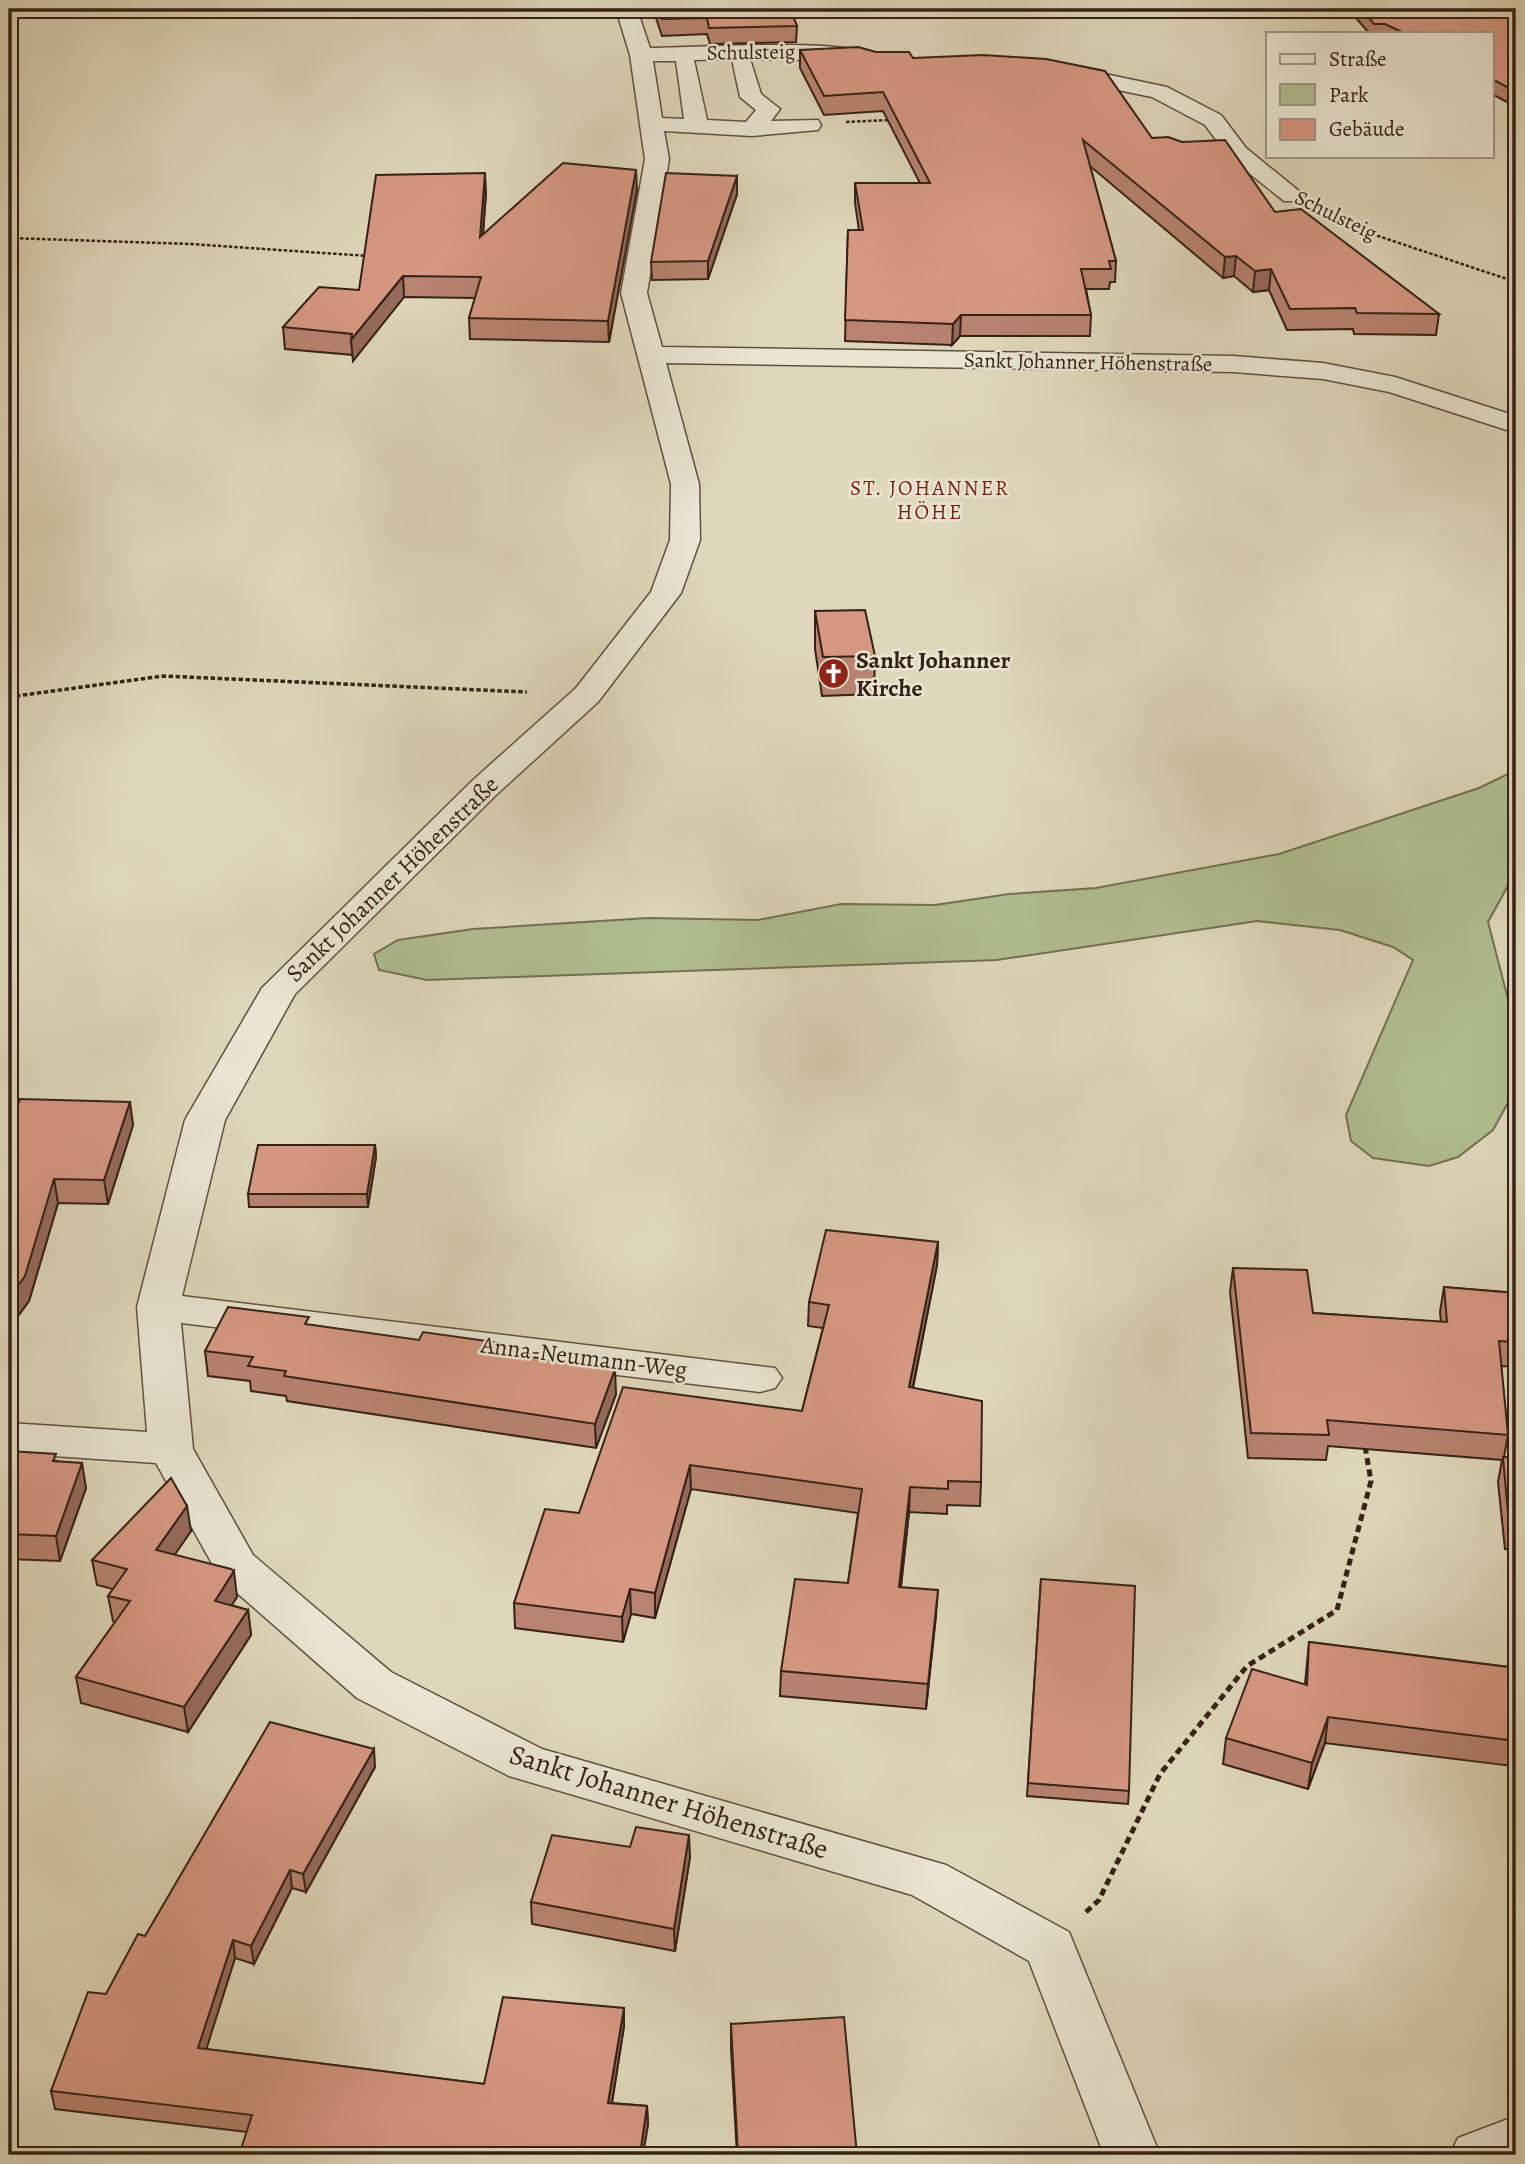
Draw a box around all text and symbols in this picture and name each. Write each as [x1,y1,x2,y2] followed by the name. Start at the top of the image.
[1266,32,1494,158] legend
[706,37,796,67] street label: Schulsteig
[1329,45,1387,73] text: Straße
[1329,81,1369,109] text: Park
[1329,115,1405,143] text: Gebäude
[1290,183,1382,247] street label: Schulsteig
[964,346,1212,378] street label: Sankt Johanner Höhenstraße
[850,474,1010,526] district label: ST. JOHANNER HÖHE
[856,644,1010,704] place label: Sankt Johanner Kirche
[816,657,850,691] church icon: Sankt Johanner Kirche
[279,769,505,989] street label: Sankt Johanner Höhenstraße
[478,1328,689,1386] street label: Anna-Neumann-Weg
[505,1735,833,1869] street label: Sankt Johanner Höhenstraße

